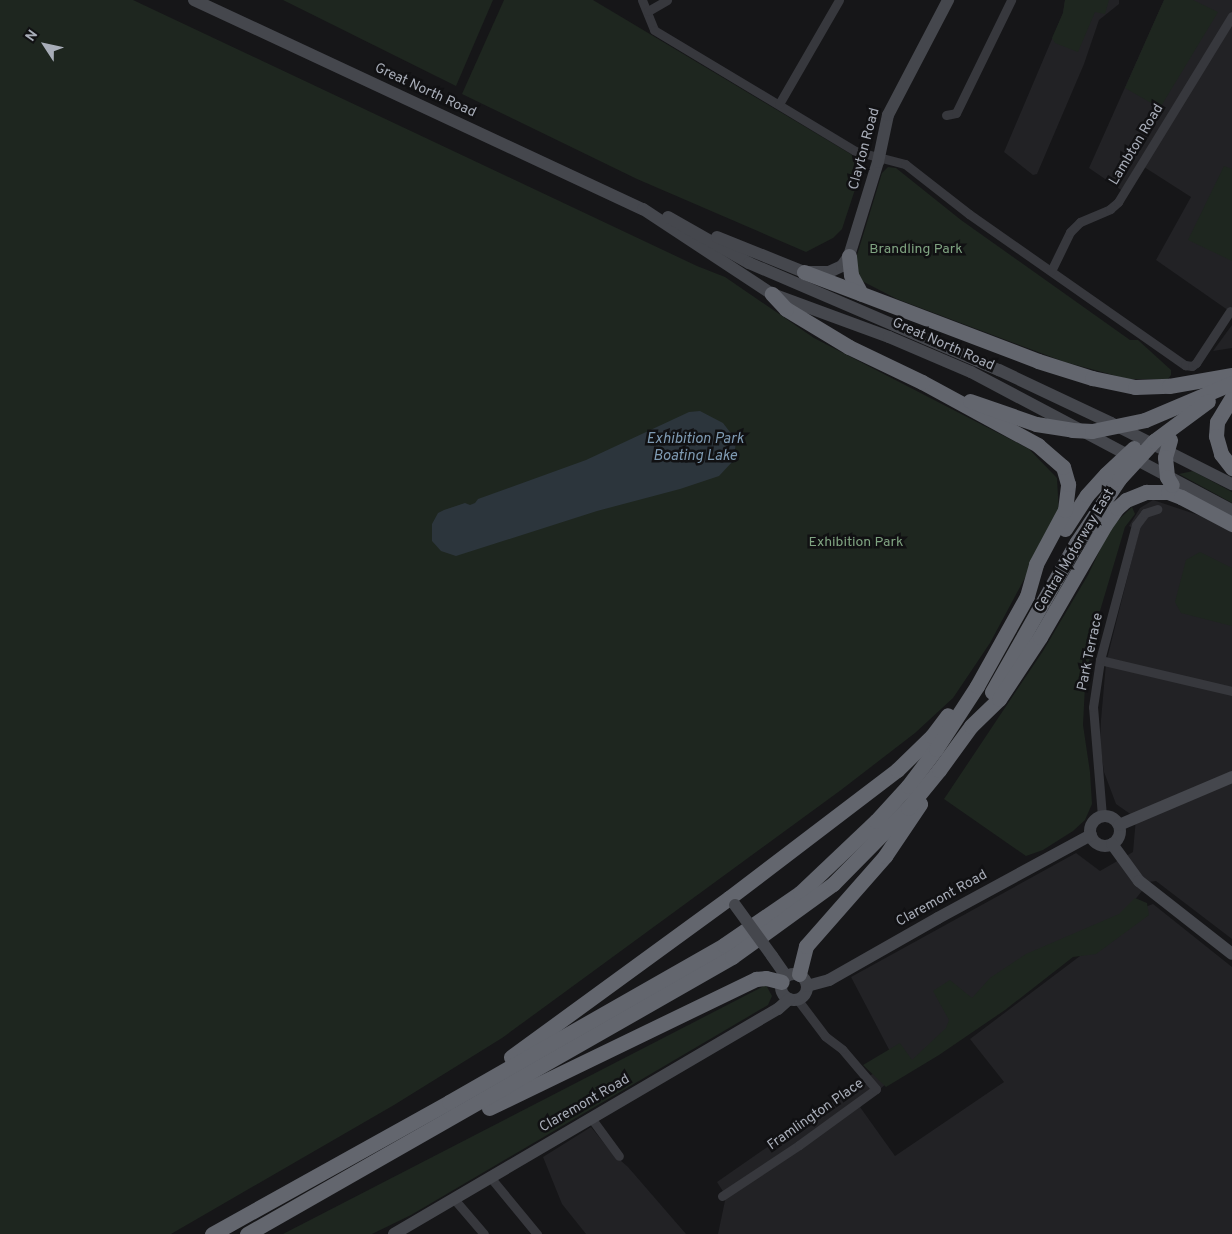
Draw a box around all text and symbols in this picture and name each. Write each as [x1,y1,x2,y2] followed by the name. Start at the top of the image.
[20,20,70,70] north arrow
[22,27,42,45] text: N
[372,60,478,122] street label: Great North Road
[1106,101,1168,189] street label: Lambton Road
[846,106,884,192] street label: Clayton Road
[869,242,963,258] park label: Brandling Park
[889,315,997,375] street label: Great North Road
[646,430,744,465] water label: Exhibition Park Boating Lake
[1031,486,1119,616] street label: Central Motorway East
[809,535,903,551] park label: Exhibition Park
[1075,611,1107,693] street label: Park Terrace
[894,867,990,931] street label: Claremont Road
[537,1071,633,1137] street label: Claremont Road
[765,1076,867,1154] street label: Framlington Place

